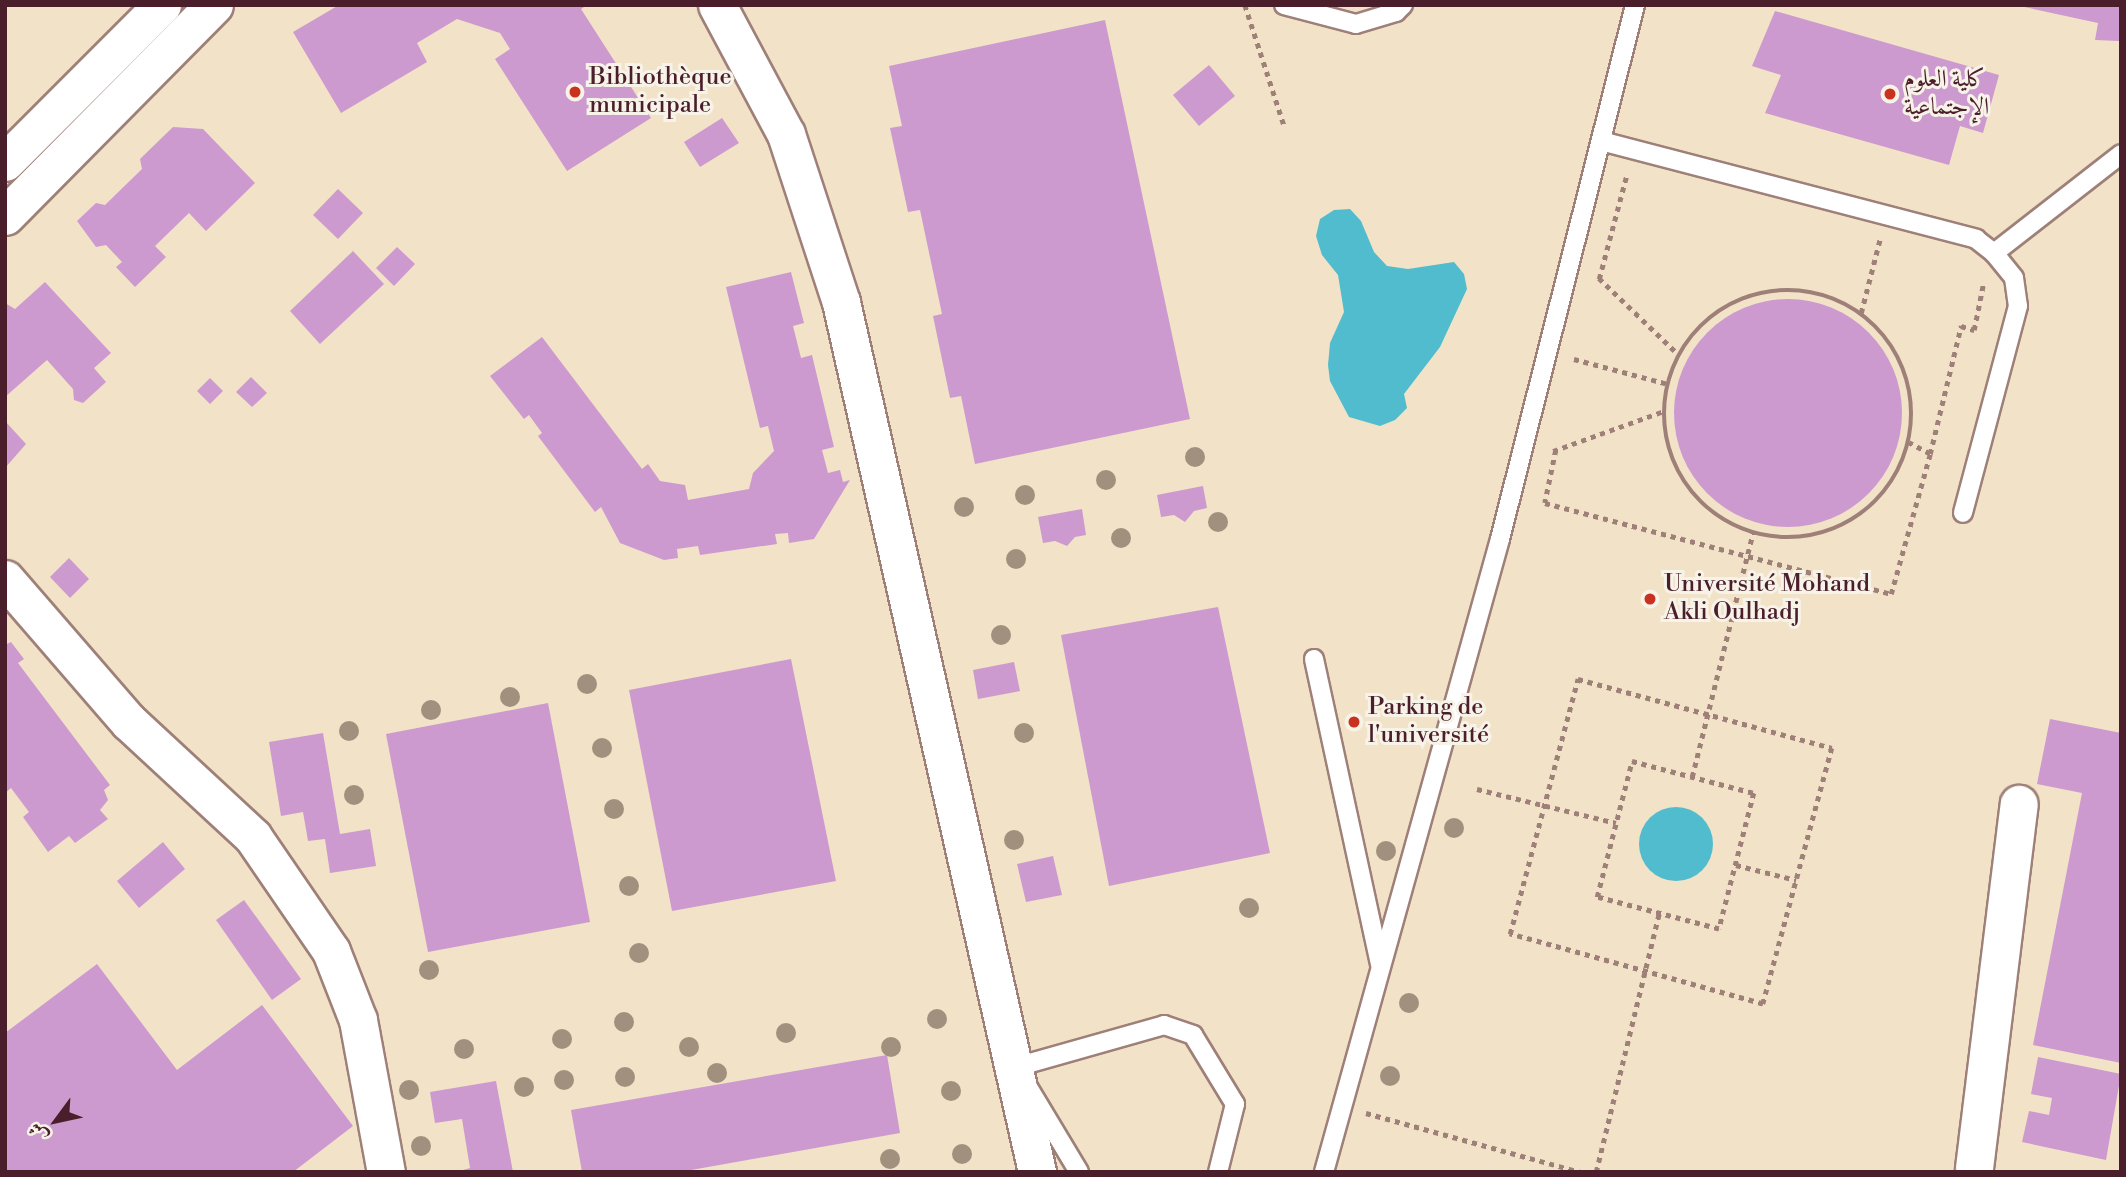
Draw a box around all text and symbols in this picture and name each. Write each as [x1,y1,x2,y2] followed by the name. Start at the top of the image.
[589,64,732,120] place label: Bibliothèque municipale
[1904,66,1989,122] place label: كلية العلوم الإجتماعية
[567,84,583,100] marker: Bibliothèque municipale
[1882,86,1898,102] marker: كلية العلوم الإجتماعية
[1664,571,1870,627] place label: Université Mohand Akli Oulhadj
[1642,591,1658,607] marker: Université Mohand Akli Oulhadj
[1368,694,1489,750] place label: Parking de l'université
[1346,714,1362,730] marker: Parking de l'université
[21,1086,91,1156] north arrow
[23,1118,54,1147] text: ش

